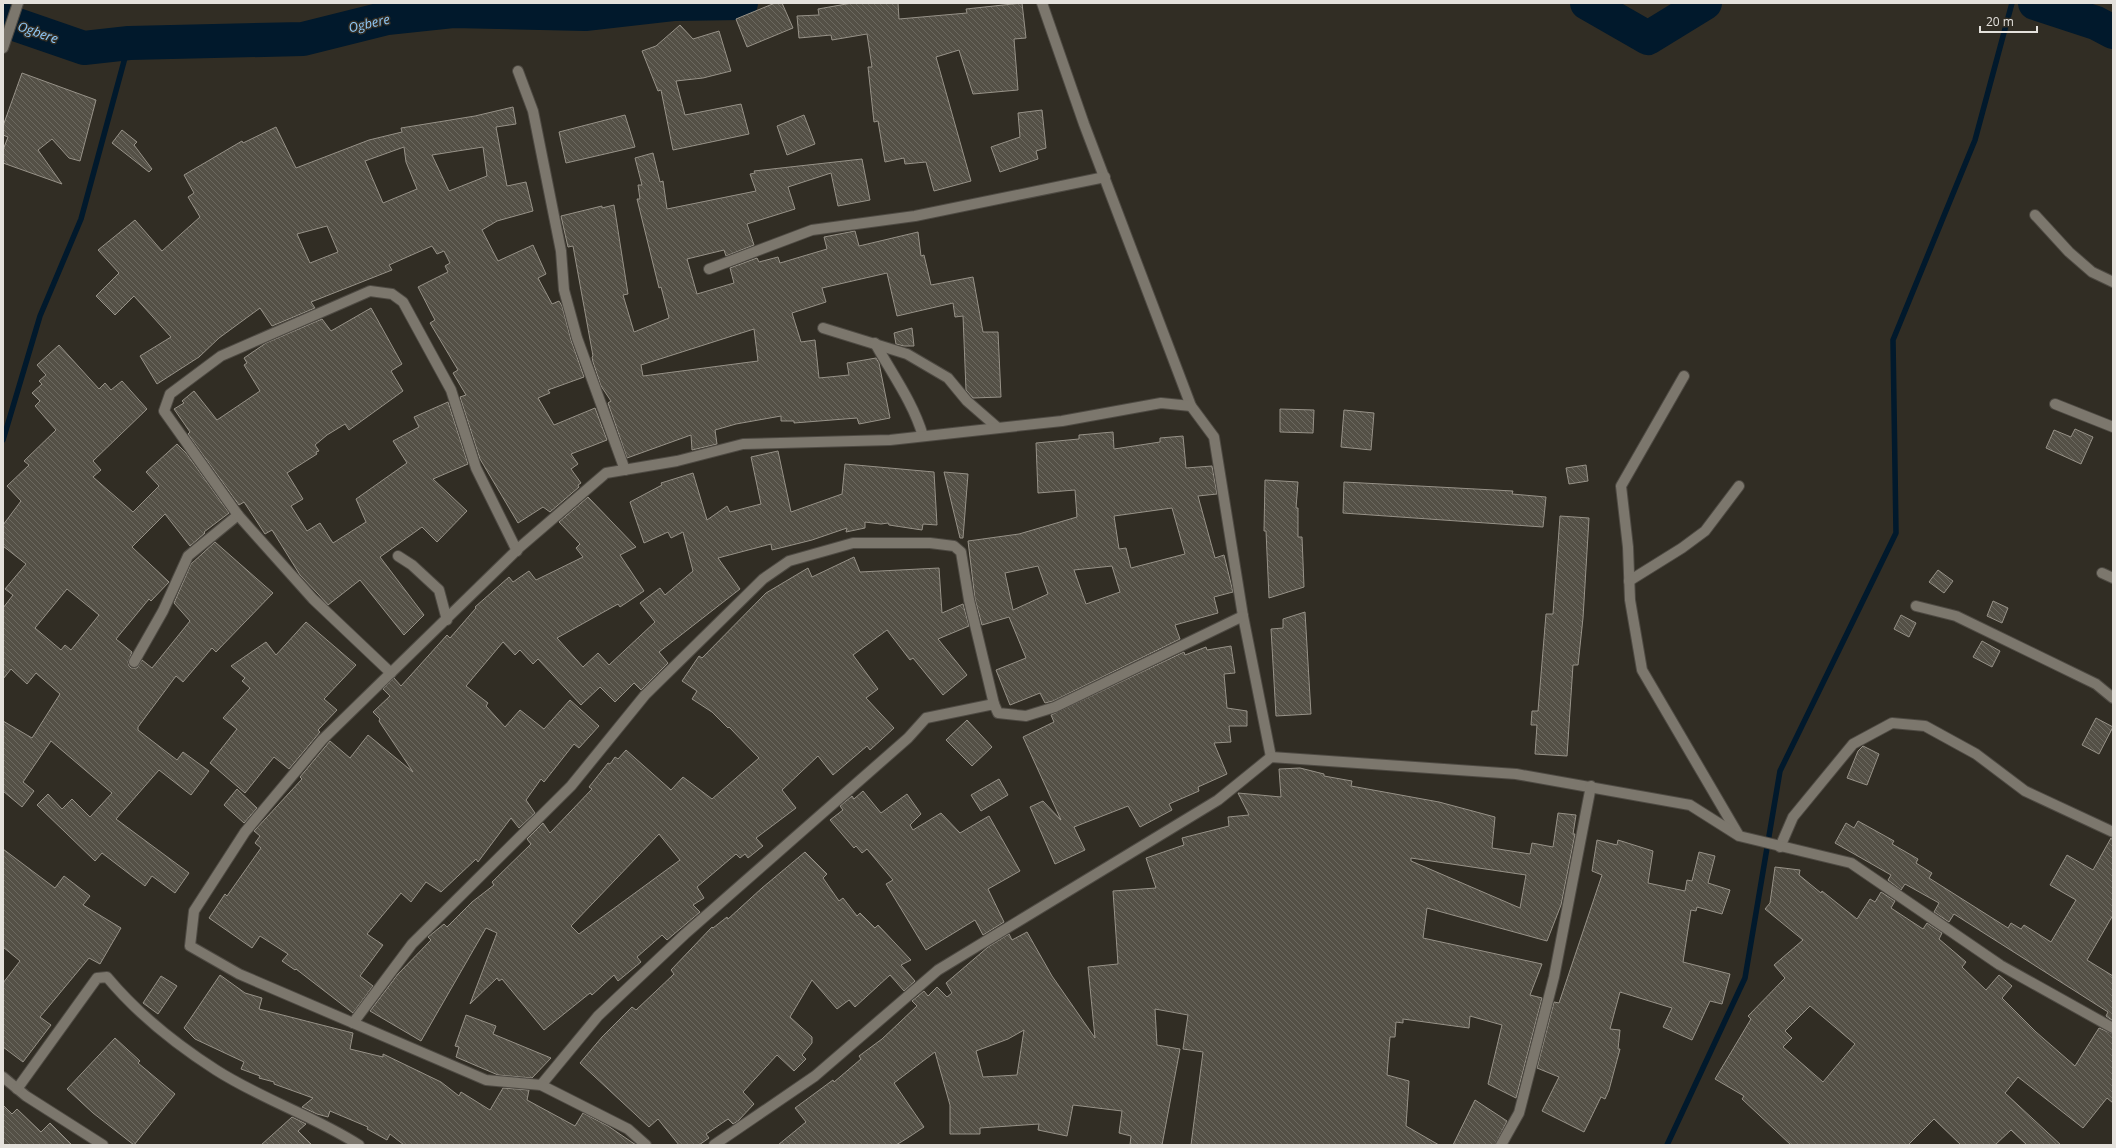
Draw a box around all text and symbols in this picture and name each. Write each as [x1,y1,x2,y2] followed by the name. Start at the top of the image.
[1980,8,2037,34] scale bar
[347,9,392,36] water label: Ogbere
[1986,13,2014,30] text: 20 m
[15,17,61,47] water label: Ogbere

